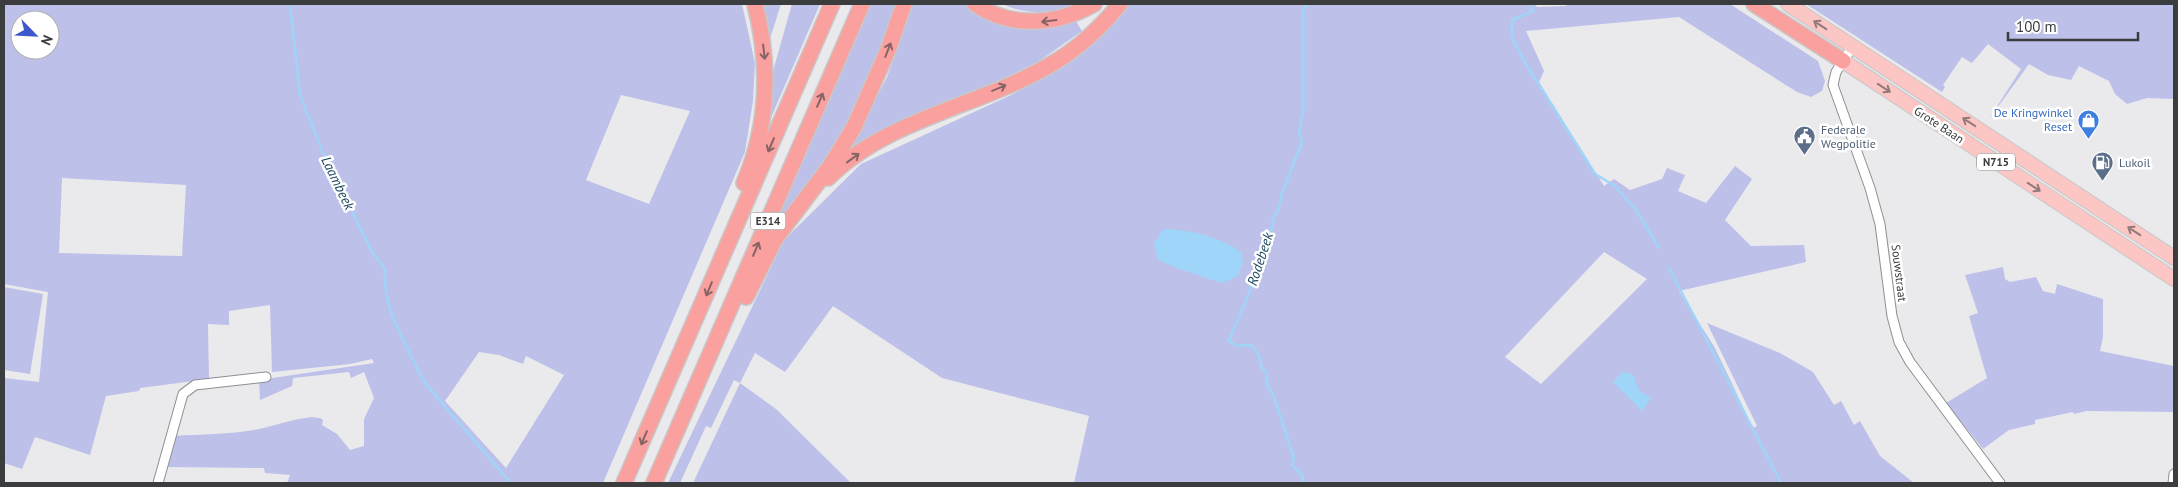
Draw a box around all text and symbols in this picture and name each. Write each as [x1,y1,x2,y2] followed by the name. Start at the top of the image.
[10,10,60,60] north arrow
[2008,10,2138,42] scale bar
[1041,16,1057,26] one-way arrow
[2016,17,2057,36] text: 100 m
[1814,20,1828,30] one-way arrow
[37,32,57,48] text: N
[759,43,769,59] one-way arrow
[883,43,893,58] one-way arrow
[991,82,1006,92] one-way arrow
[1877,83,1891,93] one-way arrow
[816,93,826,108] one-way arrow
[1911,103,1967,146] street label: Grote Baan
[1994,105,2072,134] place label: De Kringwinkel Reset
[2076,108,2100,139] shop icon: De Kringwinkel Reset
[1962,117,1976,128] one-way arrow
[1821,122,1876,151] place label: Federale Wegpolitie
[1793,125,1817,156] public building icon: Federale Wegpolitie
[766,137,776,152] one-way arrow
[2091,151,2115,182] fuel station icon: Lukoil
[317,153,359,213] water label: Laambeek
[846,153,860,163] one-way arrow
[1977,154,2015,170] road number: N715
[2119,155,2151,170] place label: Lukoil
[2027,182,2041,193] one-way arrow
[750,212,786,230] road number: E314
[2127,226,2141,236] one-way arrow
[1243,230,1277,288] water label: Rodebeek
[751,242,761,257] one-way arrow
[1889,244,1910,302] street label: Souwstraat
[703,281,713,296] one-way arrow
[639,430,649,445] one-way arrow

